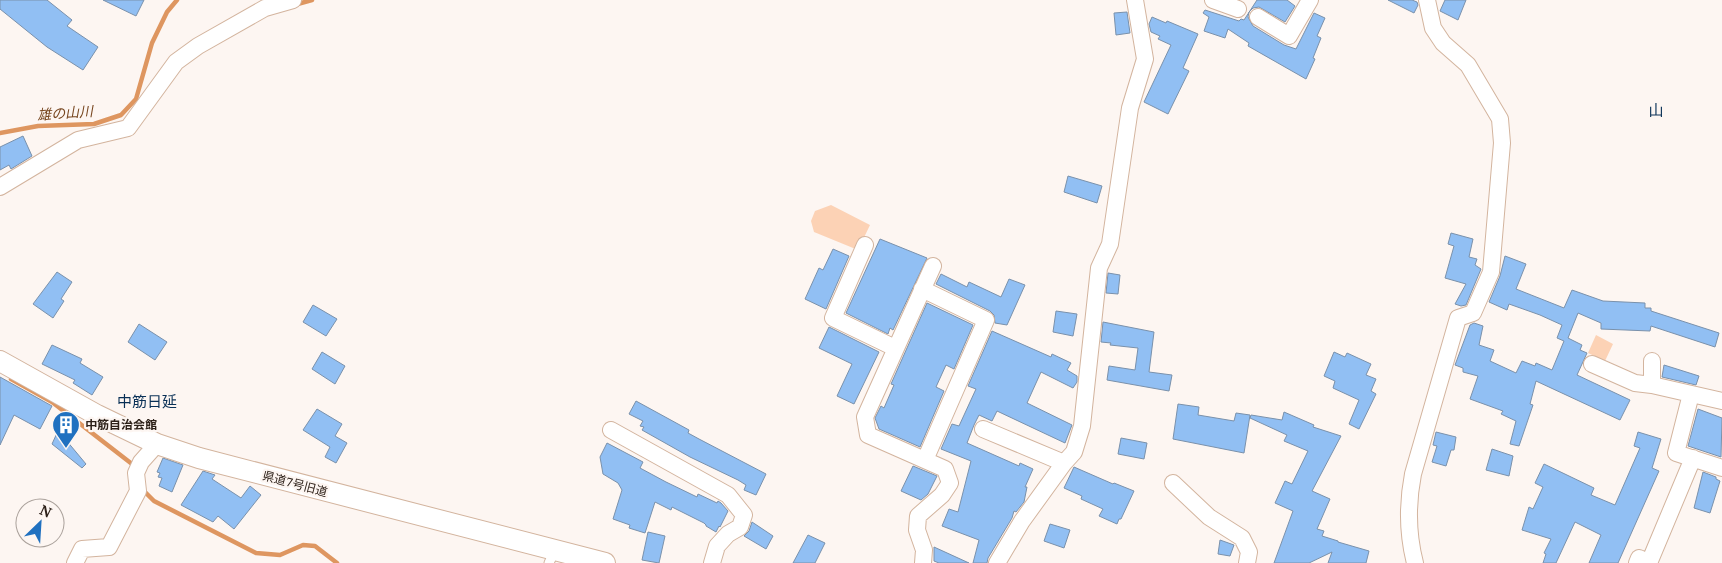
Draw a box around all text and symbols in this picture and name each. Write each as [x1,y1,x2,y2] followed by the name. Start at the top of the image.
[1648,100,1664,120] district label: 山
[36,101,96,124] water label: 雄の山川
[117,391,177,411] district label: 中筋日延
[51,410,81,449] building icon: 中筋自治会館
[85,416,157,433] place label: 中筋自治会館
[261,467,330,500] street label: 県道7号旧道
[15,498,65,548] north arrow
[37,500,55,522] text: N

